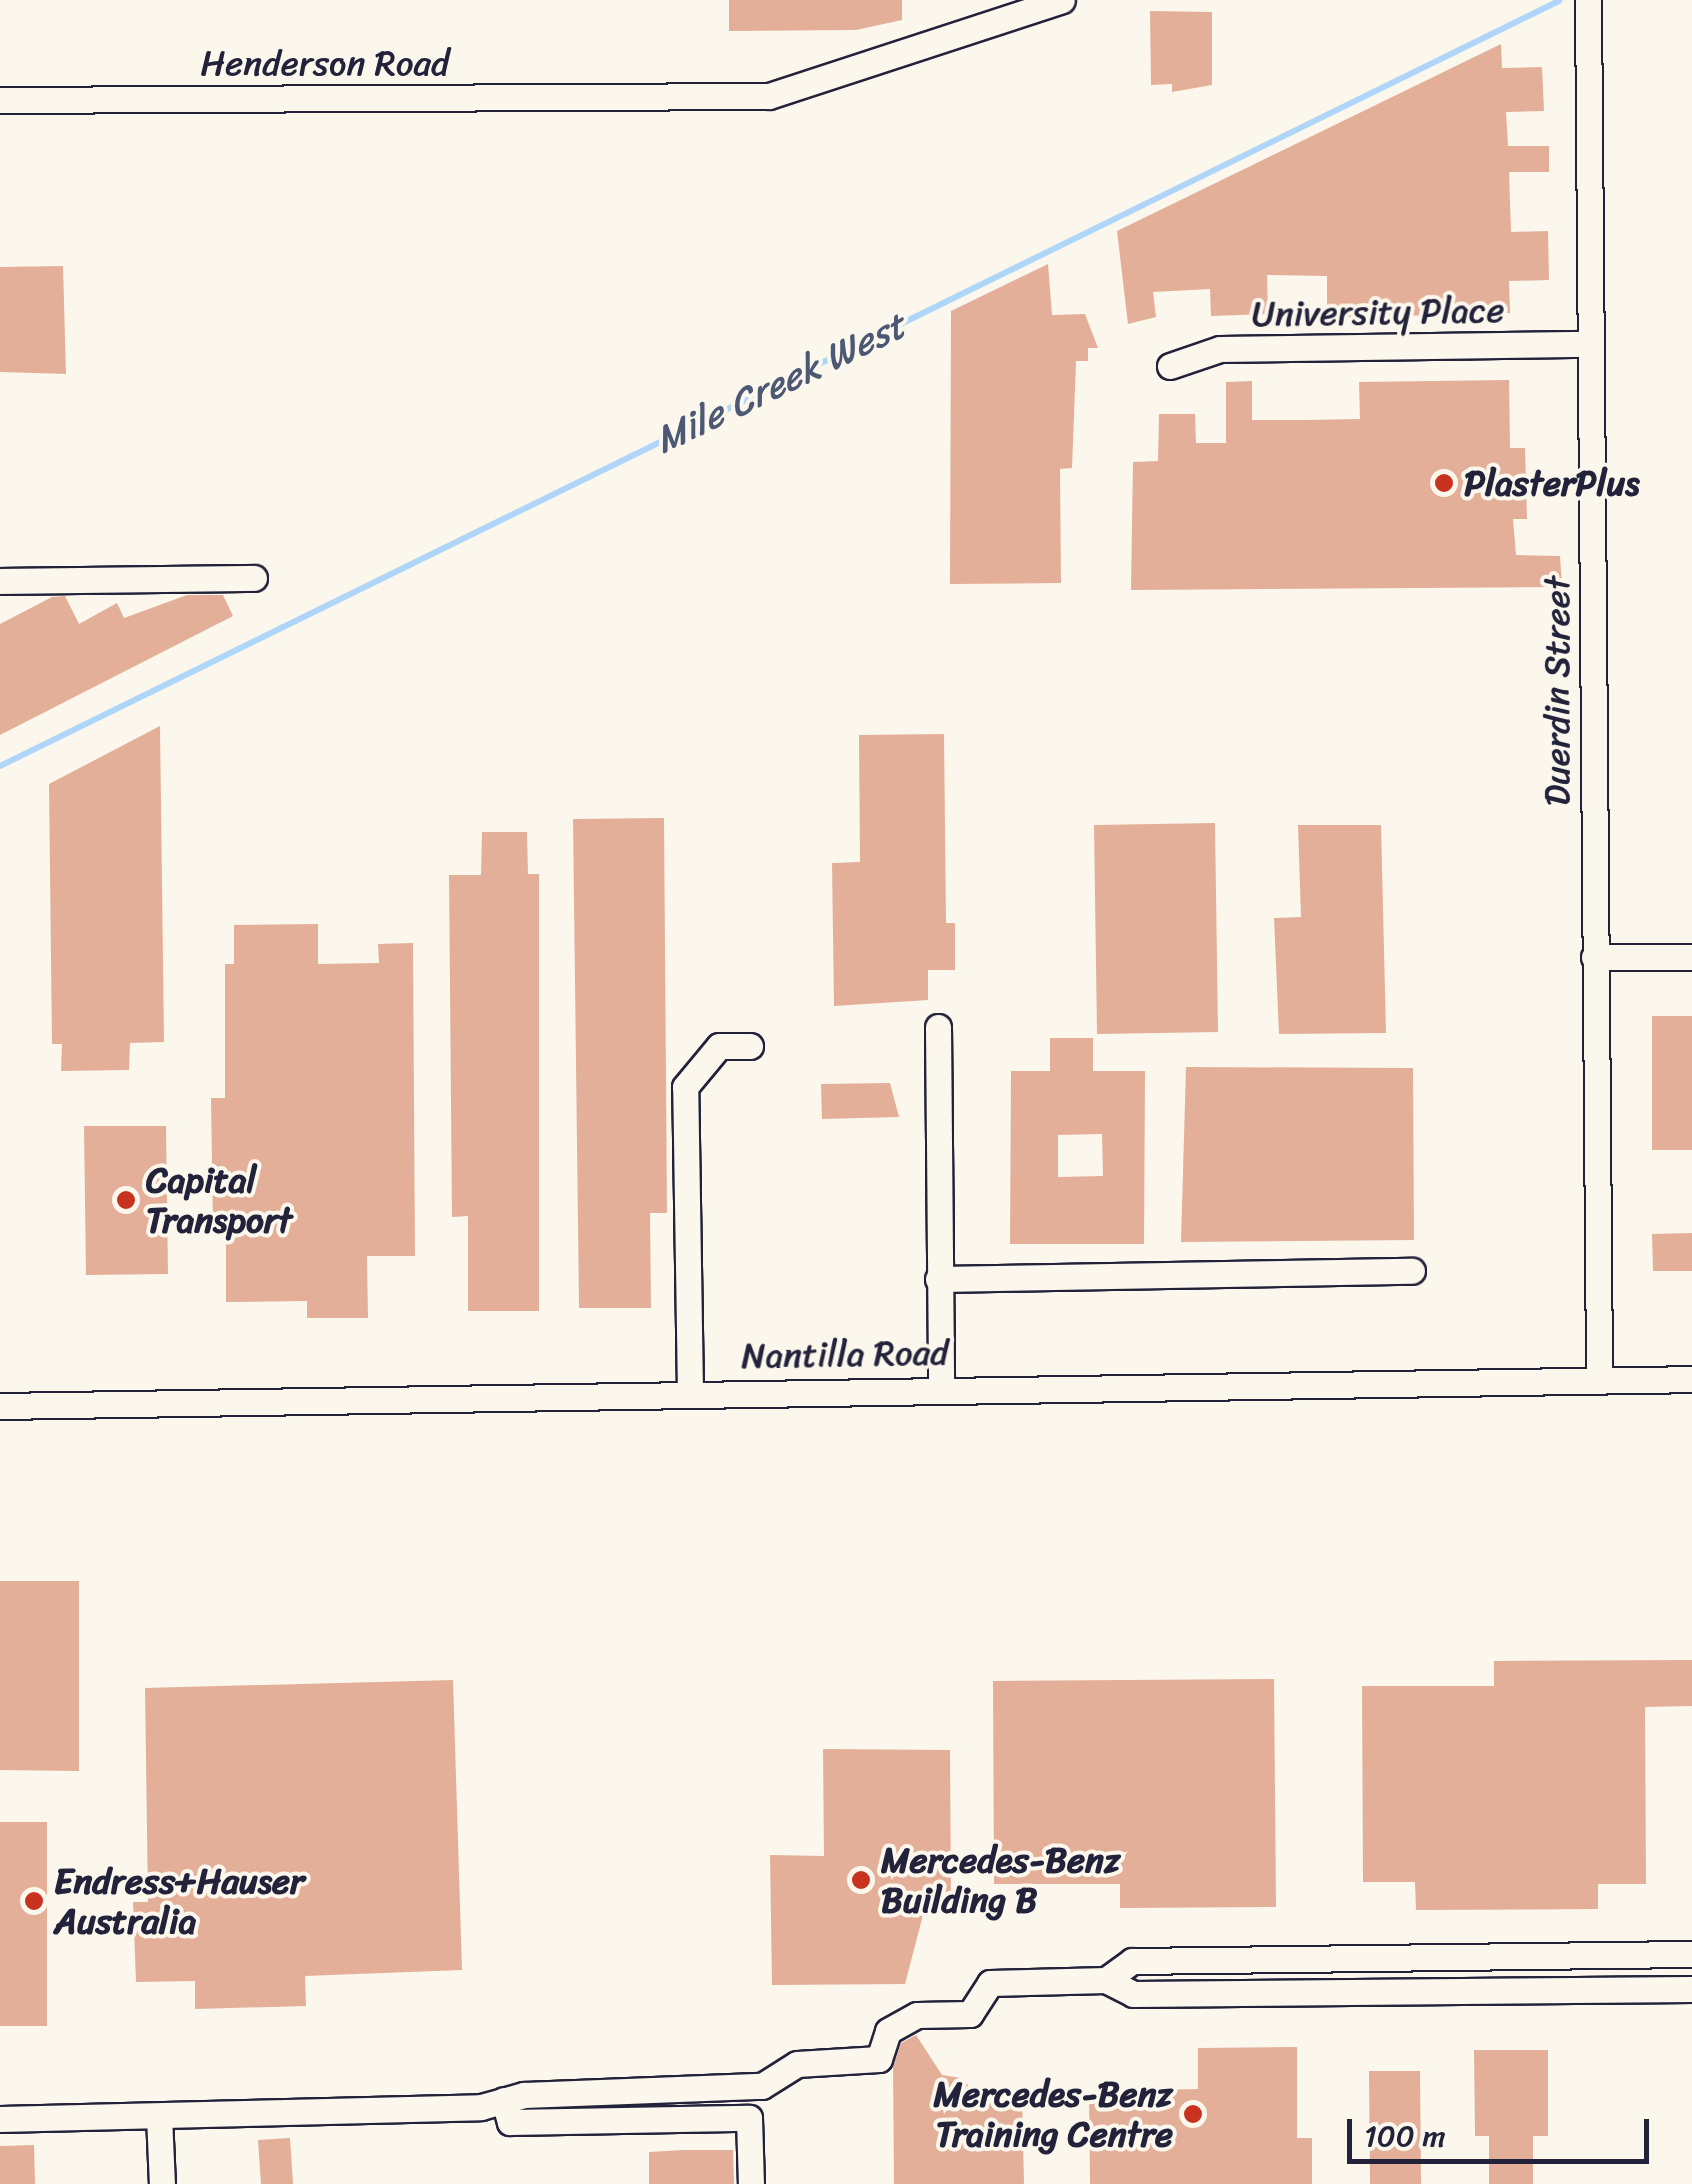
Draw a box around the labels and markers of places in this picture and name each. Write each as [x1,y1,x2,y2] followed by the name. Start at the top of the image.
[1464,462,1640,504] place label: PlasterPlus
[1433,472,1455,494] marker: PlasterPlus
[146,1159,292,1241] place label: Capital Transport
[115,1189,137,1211] marker: Capital Transport
[881,1839,1121,1921] place label: Mercedes-Benz Building B
[54,1860,304,1942] place label: Endress+Hauser Australia
[850,1869,872,1891] marker: Mercedes-Benz Building B
[23,1890,45,1912] marker: Endress+Hauser Australia
[933,2073,1173,2155] place label: Mercedes-Benz Training Centre
[1182,2103,1204,2125] marker: Mercedes-Benz Training Centre

